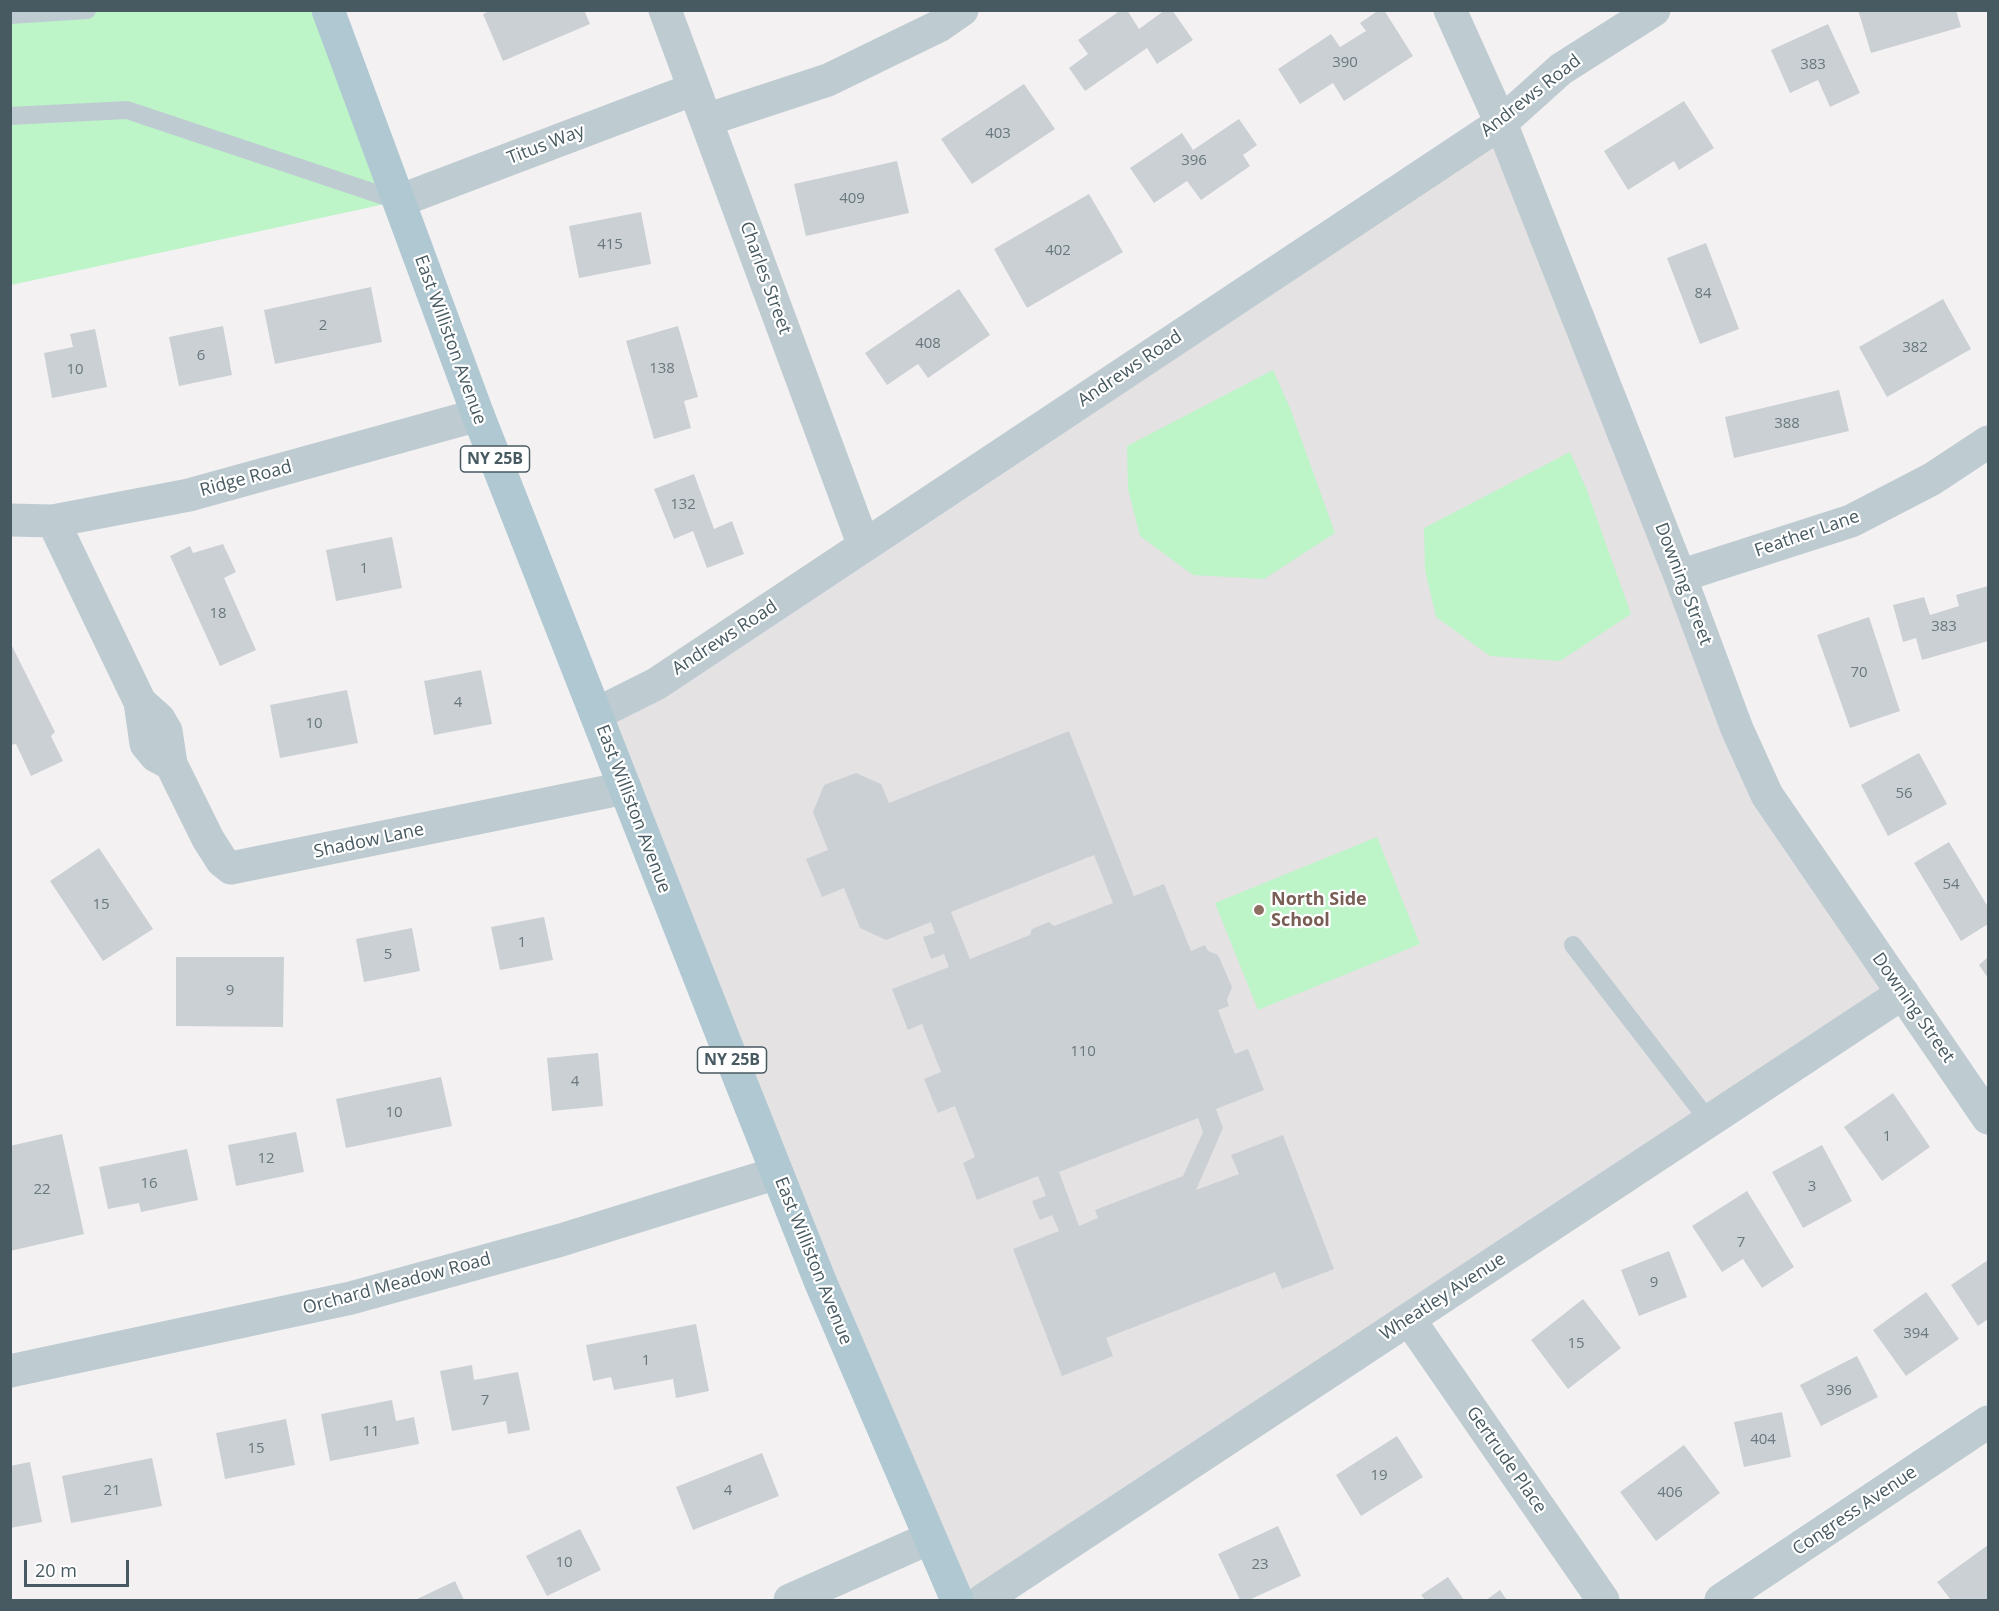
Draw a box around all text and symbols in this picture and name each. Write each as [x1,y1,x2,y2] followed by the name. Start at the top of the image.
[1477,50,1585,142] street label: Andrews Road
[1332,54,1358,72] house number: 390
[1800,56,1826,74] house number: 383
[504,120,588,170] street label: Titus Way
[985,125,1011,143] house number: 403
[1181,152,1207,170] house number: 396
[839,190,865,208] house number: 409
[735,219,795,337] street label: Charles Street
[597,236,623,254] house number: 415
[1045,242,1071,260] house number: 402
[409,252,491,428] street label: East Williston Avenue
[1694,285,1712,303] house number: 84
[319,317,327,335] house number: 2
[1074,326,1186,412] street label: Andrews Road
[915,335,941,353] house number: 408
[1902,339,1928,357] house number: 382
[197,347,205,365] house number: 6
[649,360,675,378] house number: 138
[66,361,84,379] house number: 10
[1774,415,1800,433] house number: 388
[460,446,530,472] road number: NY 25B
[198,456,294,502] street label: Ridge Road
[670,496,696,514] house number: 132
[1752,506,1862,562] street label: Feather Lane
[1650,520,1716,648] street label: Downing Street
[360,560,368,578] house number: 1
[668,596,782,680] street label: Andrews Road
[209,605,227,623] house number: 18
[1931,618,1957,636] house number: 383
[1850,664,1868,682] house number: 70
[454,694,462,712] house number: 4
[305,715,323,733] house number: 10
[591,722,675,896] street label: East Williston Avenue
[1895,785,1913,803] house number: 56
[312,819,426,863] street label: Shadow Lane
[1942,876,1960,894] house number: 54
[1271,889,1367,932] place label: North Side School
[92,896,110,914] house number: 15
[1252,903,1266,917] marker: North Side School
[518,934,526,952] house number: 1
[384,946,392,964] house number: 5
[1867,949,1959,1067] street label: Downing Street
[226,982,234,1000] house number: 9
[1070,1043,1096,1061] house number: 110
[698,1047,766,1073] road number: NY 25B
[571,1073,579,1091] house number: 4
[385,1104,403,1122] house number: 10
[1883,1128,1891,1146] house number: 1
[257,1150,275,1168] house number: 12
[770,1174,856,1348] street label: East Williston Avenue
[140,1175,158,1193] house number: 16
[1808,1178,1816,1196] house number: 3
[33,1181,51,1199] house number: 22
[1737,1234,1745,1252] house number: 7
[301,1248,493,1320] street label: Orchard Meadow Road
[1376,1248,1510,1346] street label: Wheatley Avenue
[1650,1274,1658,1292] house number: 9
[1903,1325,1929,1343] house number: 394
[1567,1335,1585,1353] house number: 15
[642,1352,650,1370] house number: 1
[1826,1382,1852,1400] house number: 396
[481,1392,489,1410] house number: 7
[1461,1403,1551,1517] street label: Gertrude Place
[362,1423,380,1441] house number: 11
[1750,1431,1776,1449] house number: 404
[247,1440,265,1458] house number: 15
[1789,1462,1921,1560] street label: Congress Avenue
[1370,1467,1388,1485] house number: 19
[103,1482,121,1500] house number: 21
[724,1482,732,1500] house number: 4
[1657,1484,1683,1502] house number: 406
[27,1548,132,1586] scale bar
[555,1554,573,1572] house number: 10
[1251,1556,1269,1574] house number: 23
[35,1558,77,1582] text: 20 m

